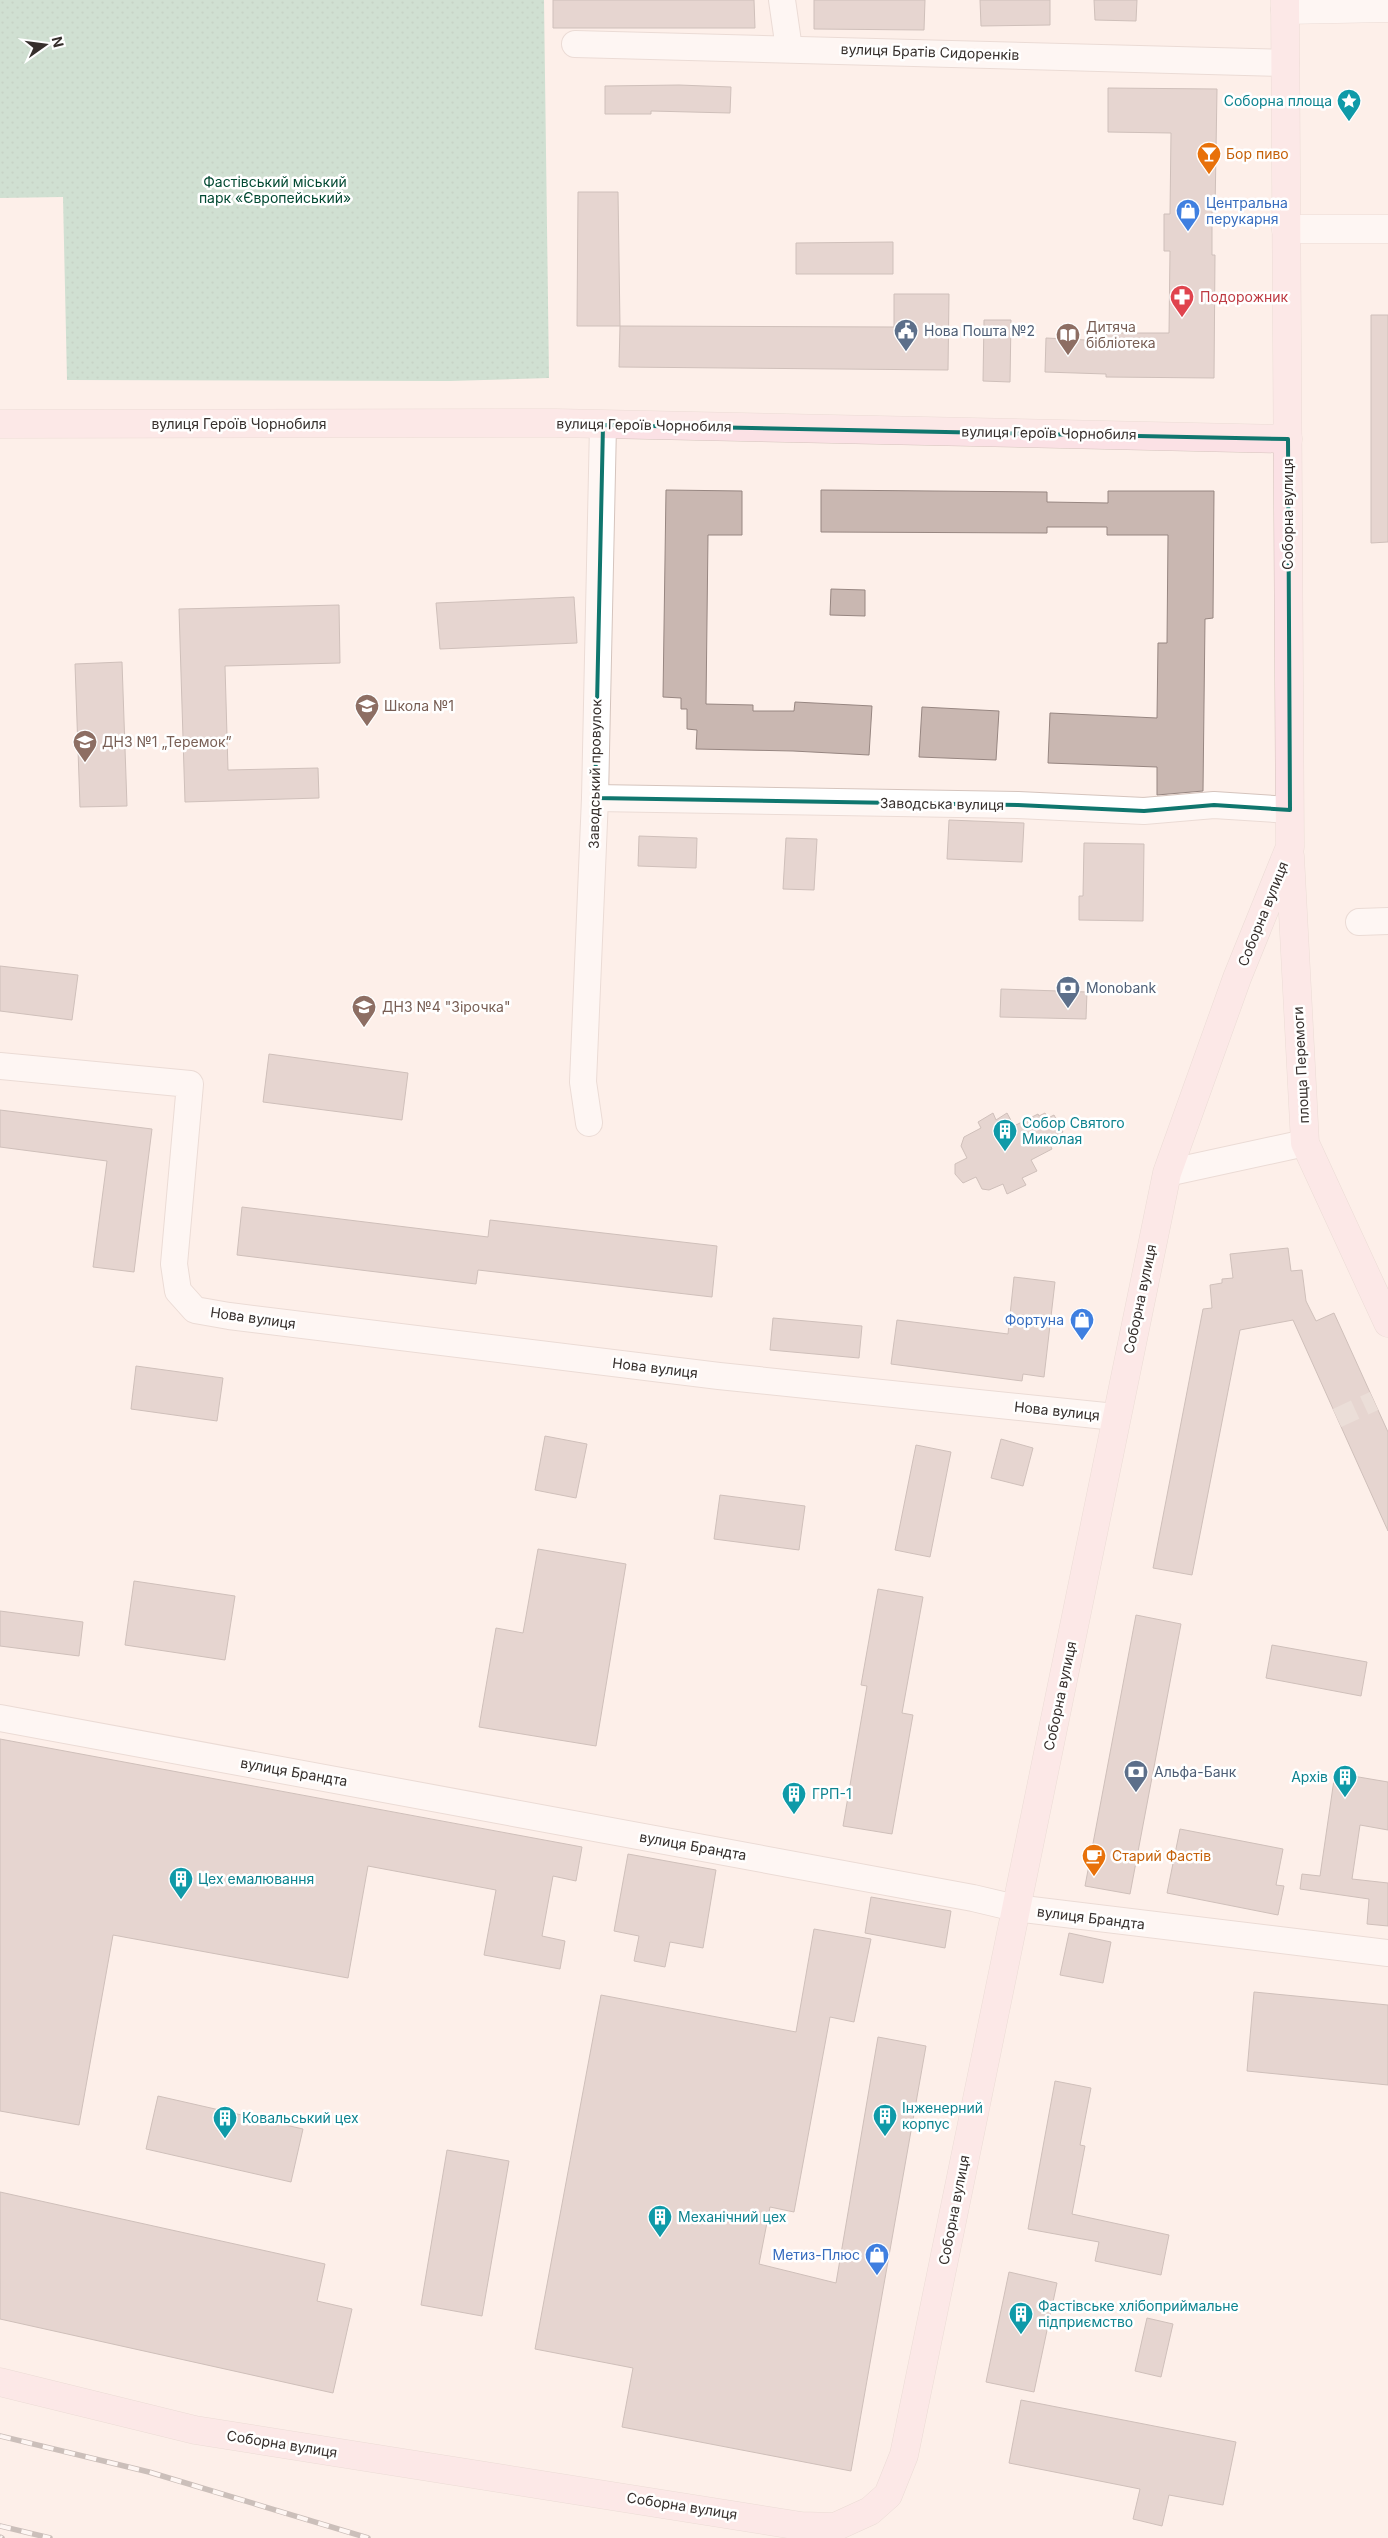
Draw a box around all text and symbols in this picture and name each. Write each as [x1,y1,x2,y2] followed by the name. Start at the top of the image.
[20,20,70,70] north arrow
[49,35,68,49] text: N
[840,40,1020,63] street label: вулиця Братів Сидоренків
[1336,88,1362,122] place icon: Соборна площа
[1224,92,1332,109] place label: Соборна площа
[1196,141,1222,175] bar icon: Бор пиво
[1226,145,1289,162] place label: Бор пиво
[199,173,351,206] park label: Фастівський міський парк «Європейський»
[1206,194,1288,227] place label: Центральна перукарня
[1175,198,1201,232] shop icon: Центральна перукарня
[1169,284,1195,318] pharmacy icon: Подорожник
[1200,288,1289,305] place label: Подорожник
[893,318,919,352] public building icon: Нова Пошта №2
[1086,318,1156,351] place label: Дитяча бібліотека
[924,322,1035,339] place label: Нова Пошта №2
[1055,322,1081,356] library icon: Дитяча бібліотека
[556,414,732,435] street label: вулиця Героїв Чорнобиля
[151,415,327,432] street label: вулиця Героїв Чорнобиля
[961,422,1137,443] street label: вулиця Героїв Чорнобиля
[1279,458,1296,570] street label: Соборна вулиця
[354,693,380,727] school or university icon: Школа №1
[384,697,454,714] place label: Школа №1
[585,699,604,849] street label: Заводський провулок
[72,729,98,763] school or university icon: ДНЗ №1 „Теремок”
[102,733,232,750] place label: ДНЗ №1 „Теремок”
[880,794,1004,813] street label: Заводська вулиця
[1234,859,1291,969] street label: Соборна вулиця
[1055,975,1081,1009] bank icon: Monobank
[1086,979,1157,996] place label: Monobank
[351,994,377,1028] school or university icon: ДНЗ №4 "Зірочка"
[382,998,510,1015] place label: ДНЗ №4 "Зірочка"
[1289,1006,1312,1124] street label: площа Перемоги
[1022,1114,1125,1147] place label: Собор Святого Миколая
[992,1118,1018,1152] building icon: Собор Святого Миколая
[1120,1243,1159,1355] street label: Соборна вулиця
[209,1303,297,1332] street label: Нова вулиця
[1069,1307,1095,1341] shop icon: Фортуна
[1005,1311,1064,1328] place label: Фортуна
[611,1354,699,1381] street label: Нова вулиця
[1013,1398,1101,1423] street label: Нова вулиця
[1040,1640,1079,1752] street label: Соборна вулиця
[239,1754,349,1789] street label: вулиця Брандта
[1123,1759,1149,1793] bank icon: Альфа-Банк
[1154,1763,1237,1780] place label: Альфа-Банк
[1332,1764,1358,1798] building icon: Архів
[1291,1768,1328,1785] place label: Архів
[781,1781,807,1815] building icon: ГРП-1
[812,1785,852,1802] place label: ГРП-1
[638,1828,748,1863] street label: вулиця Брандта
[1081,1843,1107,1877] cafe icon: Старий Фастів
[1112,1847,1211,1864] place label: Старий Фастів
[168,1866,194,1900] building icon: Цех емалювання
[198,1870,314,1887] place label: Цех емалювання
[1036,1902,1146,1933] street label: вулиця Брандта
[902,2099,983,2132] place label: Інженерний корпус
[872,2103,898,2137] building icon: Інженерний корпус
[212,2105,238,2139] building icon: Ковальський цех
[242,2109,359,2126] place label: Ковальський цех
[935,2154,972,2266] street label: Соборна вулиця
[647,2204,673,2238] building icon: Механічний цех
[678,2208,787,2225] place label: Механічний цех
[864,2242,890,2276] shop icon: Метиз-Плюс
[773,2246,860,2263] place label: Метиз-Плюс
[1038,2297,1239,2330] place label: Фастівське хлібоприймальне підприємство
[1008,2301,1034,2335] building icon: Фастівське хлібоприймальне підприємство
[226,2426,339,2461] street label: Соборна вулиця
[626,2488,739,2523] street label: Соборна вулиця

